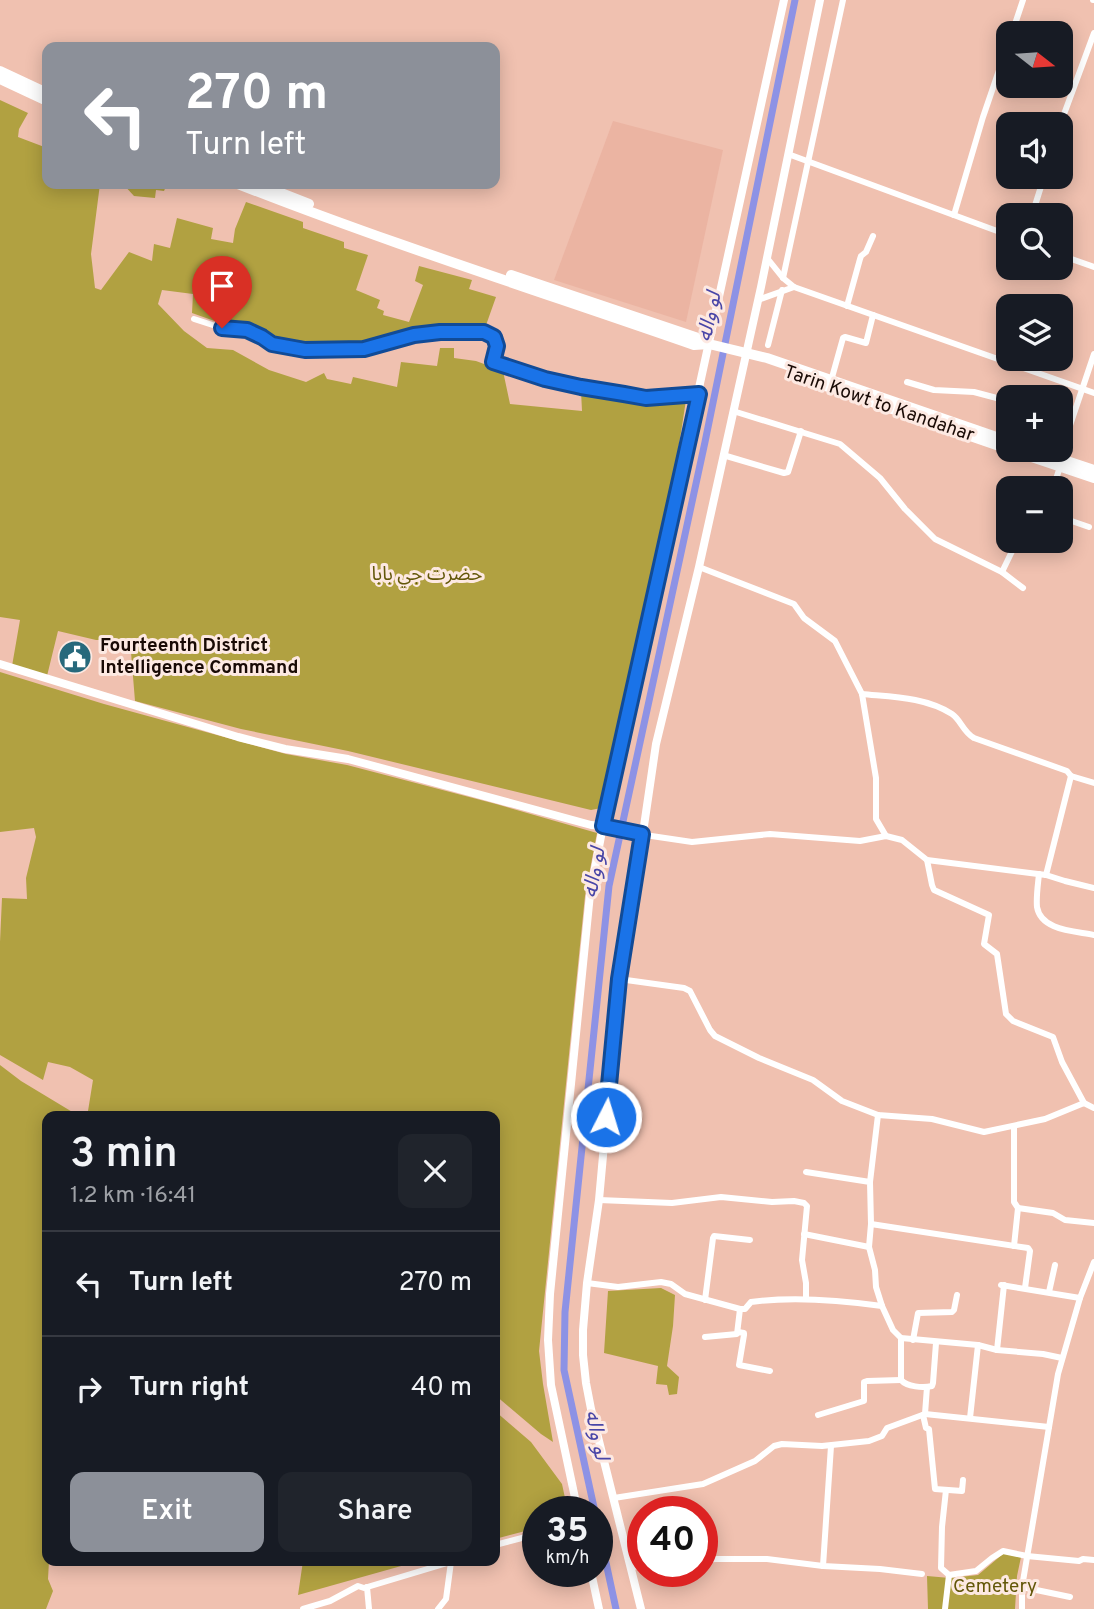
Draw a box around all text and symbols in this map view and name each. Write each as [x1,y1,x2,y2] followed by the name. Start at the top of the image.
[996,21,1073,98] north arrow
[996,21,1073,553] map controls
[185,65,328,127] text: 270 m
[70,70,161,161] icon: left
[996,112,1073,189] button: sound
[185,126,306,166] text: Turn left
[996,203,1073,280] button: search
[192,256,252,328] pin
[203,267,241,305] icon: arrive
[692,287,729,344] water label: لو واله
[996,294,1073,371] button: layers
[781,360,978,448] street label: Tarin Kowt to Kandahar
[996,385,1073,462] button: +
[996,476,1073,553] button: −
[372,563,483,588] park label: حضرت جي بابا
[100,634,298,680] place label: Fourteenth District Intelligence Command
[56,638,94,676] public building icon: Fourteenth District Intelligence Command
[577,843,613,900] water label: لو واله
[569,1080,643,1154] position arrow
[70,1129,178,1182] text: 3 min
[398,1134,472,1208] button: close
[70,1182,196,1211] text: 1.2 km · 16:41
[70,1265,108,1303] icon: left
[129,1267,233,1300] text: Turn left
[399,1267,472,1300] text: 270 m
[70,1370,108,1408] icon: right
[129,1372,249,1405] text: Turn right
[411,1372,472,1405] text: 40 m
[578,1408,615,1465] water label: لو واله
[70,1472,264,1552] button: Exit
[278,1472,472,1552] button: Share
[627,1496,718,1587] speed limit sign: 40
[546,1510,589,1554] text: 35
[546,1547,589,1570] text: km/h
[953,1575,1037,1599] park label: Cemetery

